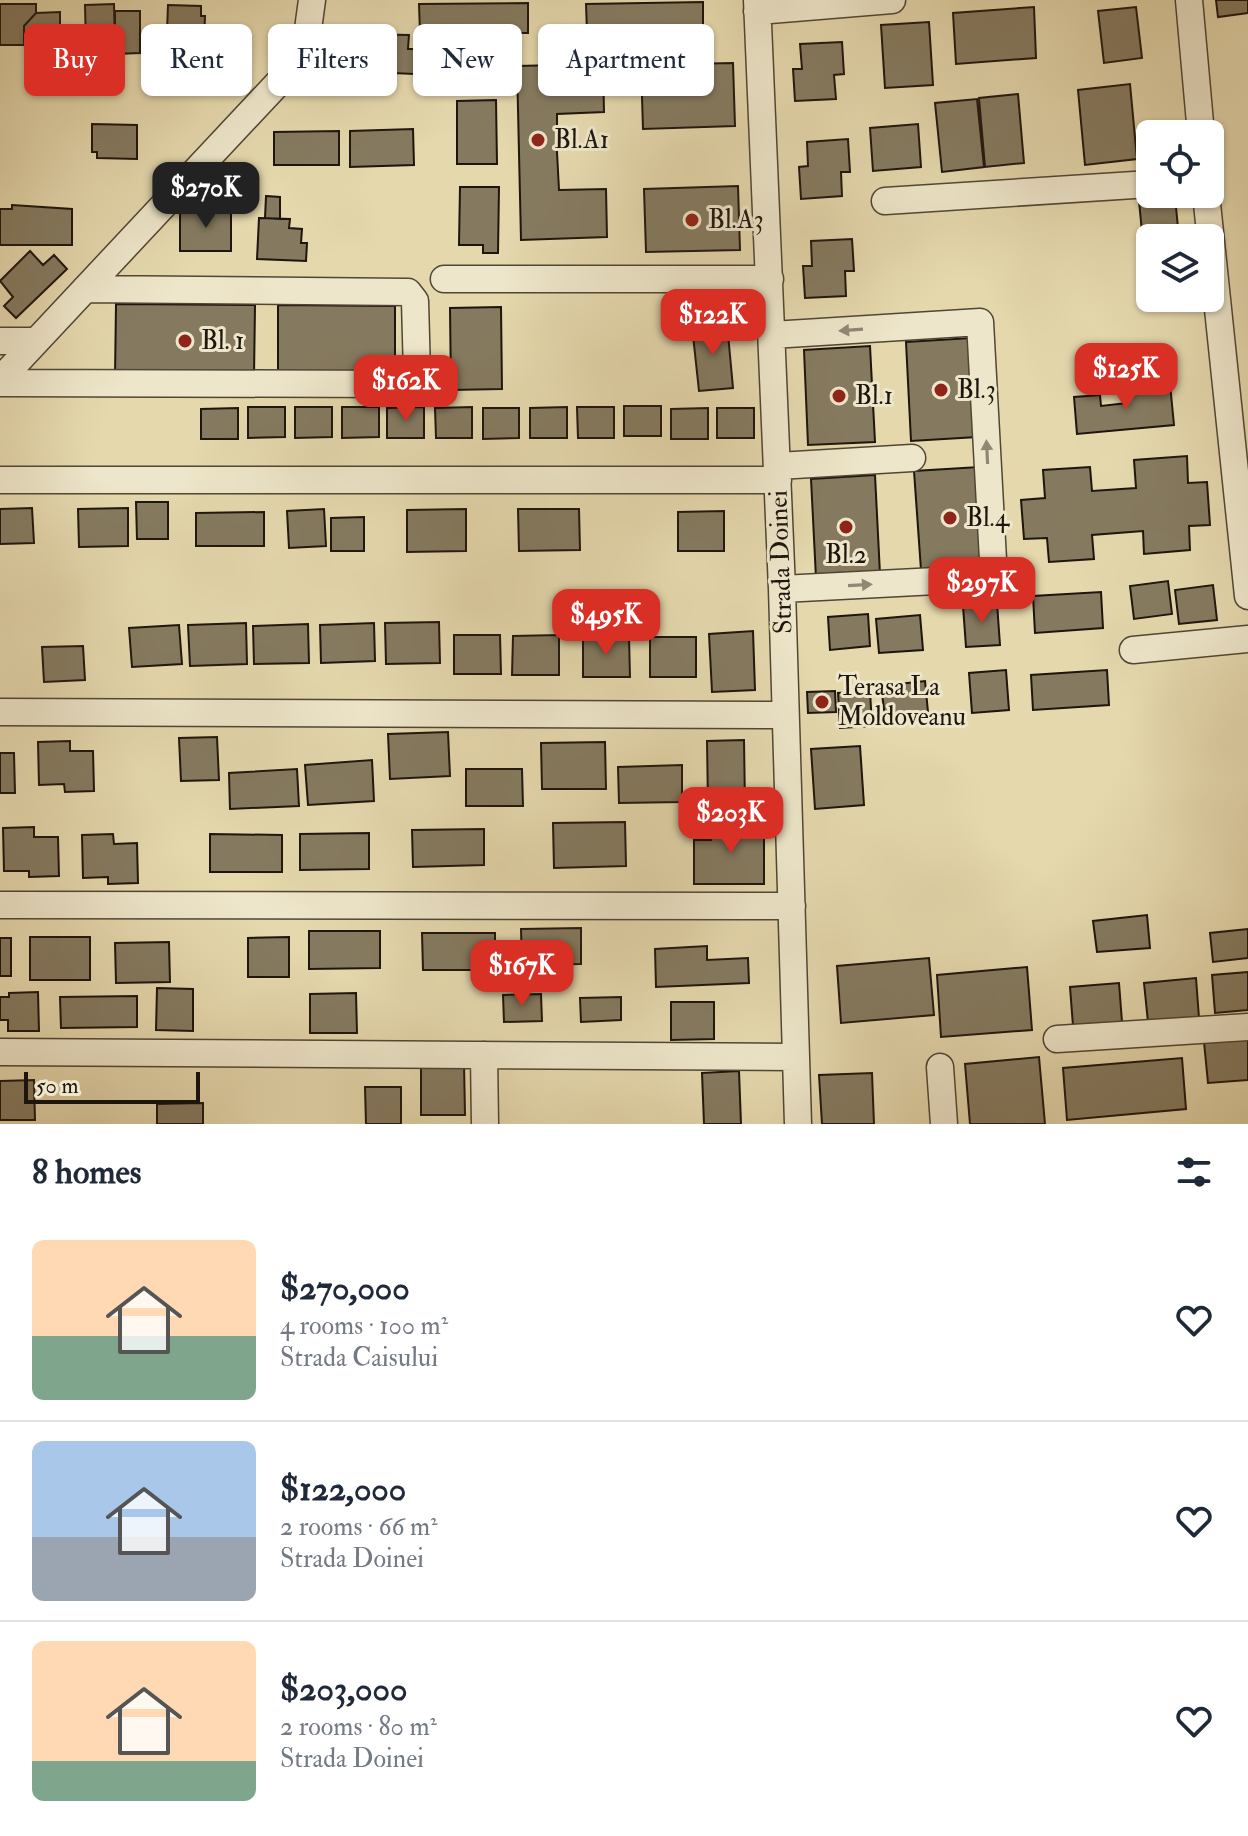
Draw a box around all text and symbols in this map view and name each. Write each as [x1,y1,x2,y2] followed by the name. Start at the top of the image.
[24,24,125,96] chip: Buy
[141,24,252,96] chip: Rent
[268,24,397,96] chip: Filters
[413,24,522,96] chip: New
[538,24,714,96] chip: Apartment
[1136,120,1224,312] map controls
[1136,120,1224,208] button: locate
[554,124,609,156] place label: Bl.A1
[529,131,547,149] marker: Bl.A1
[150,162,262,230] pin: $270K
[170,172,242,204] text: $270K
[708,204,764,236] place label: Bl.A3
[683,211,701,229] marker: Bl.A3
[1136,224,1224,312] button: layers
[657,289,769,357] pin: $122K
[679,299,747,331] text: $122K
[838,324,863,337] one-way arrow
[201,325,244,357] place label: Bl. 1
[176,332,194,350] marker: Bl. 1
[1070,343,1182,411] pin: $125K
[1093,353,1159,385] text: $125K
[350,355,462,423] pin: $162K
[372,365,440,397] text: $162K
[957,374,996,406] place label: Bl.3
[855,380,893,412] place label: Bl.1
[932,381,950,399] marker: Bl.3
[830,387,848,405] marker: Bl.1
[980,439,993,464] one-way arrow
[762,489,800,634] street label: Strada Doinei
[966,502,1010,534] place label: Bl.4
[941,509,959,527] marker: Bl.4
[837,518,855,536] marker: Bl.2
[825,539,867,571] place label: Bl.2
[926,557,1038,625] pin: $297K
[946,567,1018,599] text: $297K
[848,578,873,591] one-way arrow
[550,589,662,657] pin: $495K
[570,599,642,631] text: $495K
[838,671,966,733] place label: Terasa La Moldoveanu
[813,693,831,711] marker: Terasa La Moldoveanu
[675,787,787,855] pin: $203K
[696,797,766,829] text: $203K
[466,940,578,1008] pin: $167K
[488,950,556,982] text: $167K
[24,1068,200,1104] scale bar
[36,1072,78,1100] text: 50 m
[1172,1150,1216,1194] icon: filters
[32,1151,141,1194] text: 8 homes
[280,1267,410,1310] text: $270,000
[96,1272,192,1368] icon: home
[1172,1298,1216,1342] icon: heart
[280,1310,448,1342] text: 4 rooms · 100 m²
[280,1342,438,1374] text: Strada Caisului
[280,1468,406,1511] text: $122,000
[96,1473,192,1569] icon: home
[1172,1499,1216,1543] icon: heart
[280,1511,438,1543] text: 2 rooms · 66 m²
[280,1543,424,1575] text: Strada Doinei
[280,1668,407,1711] text: $203,000
[96,1673,192,1769] icon: home
[1172,1699,1216,1743] icon: heart
[280,1711,437,1743] text: 2 rooms · 80 m²
[280,1743,424,1775] text: Strada Doinei

